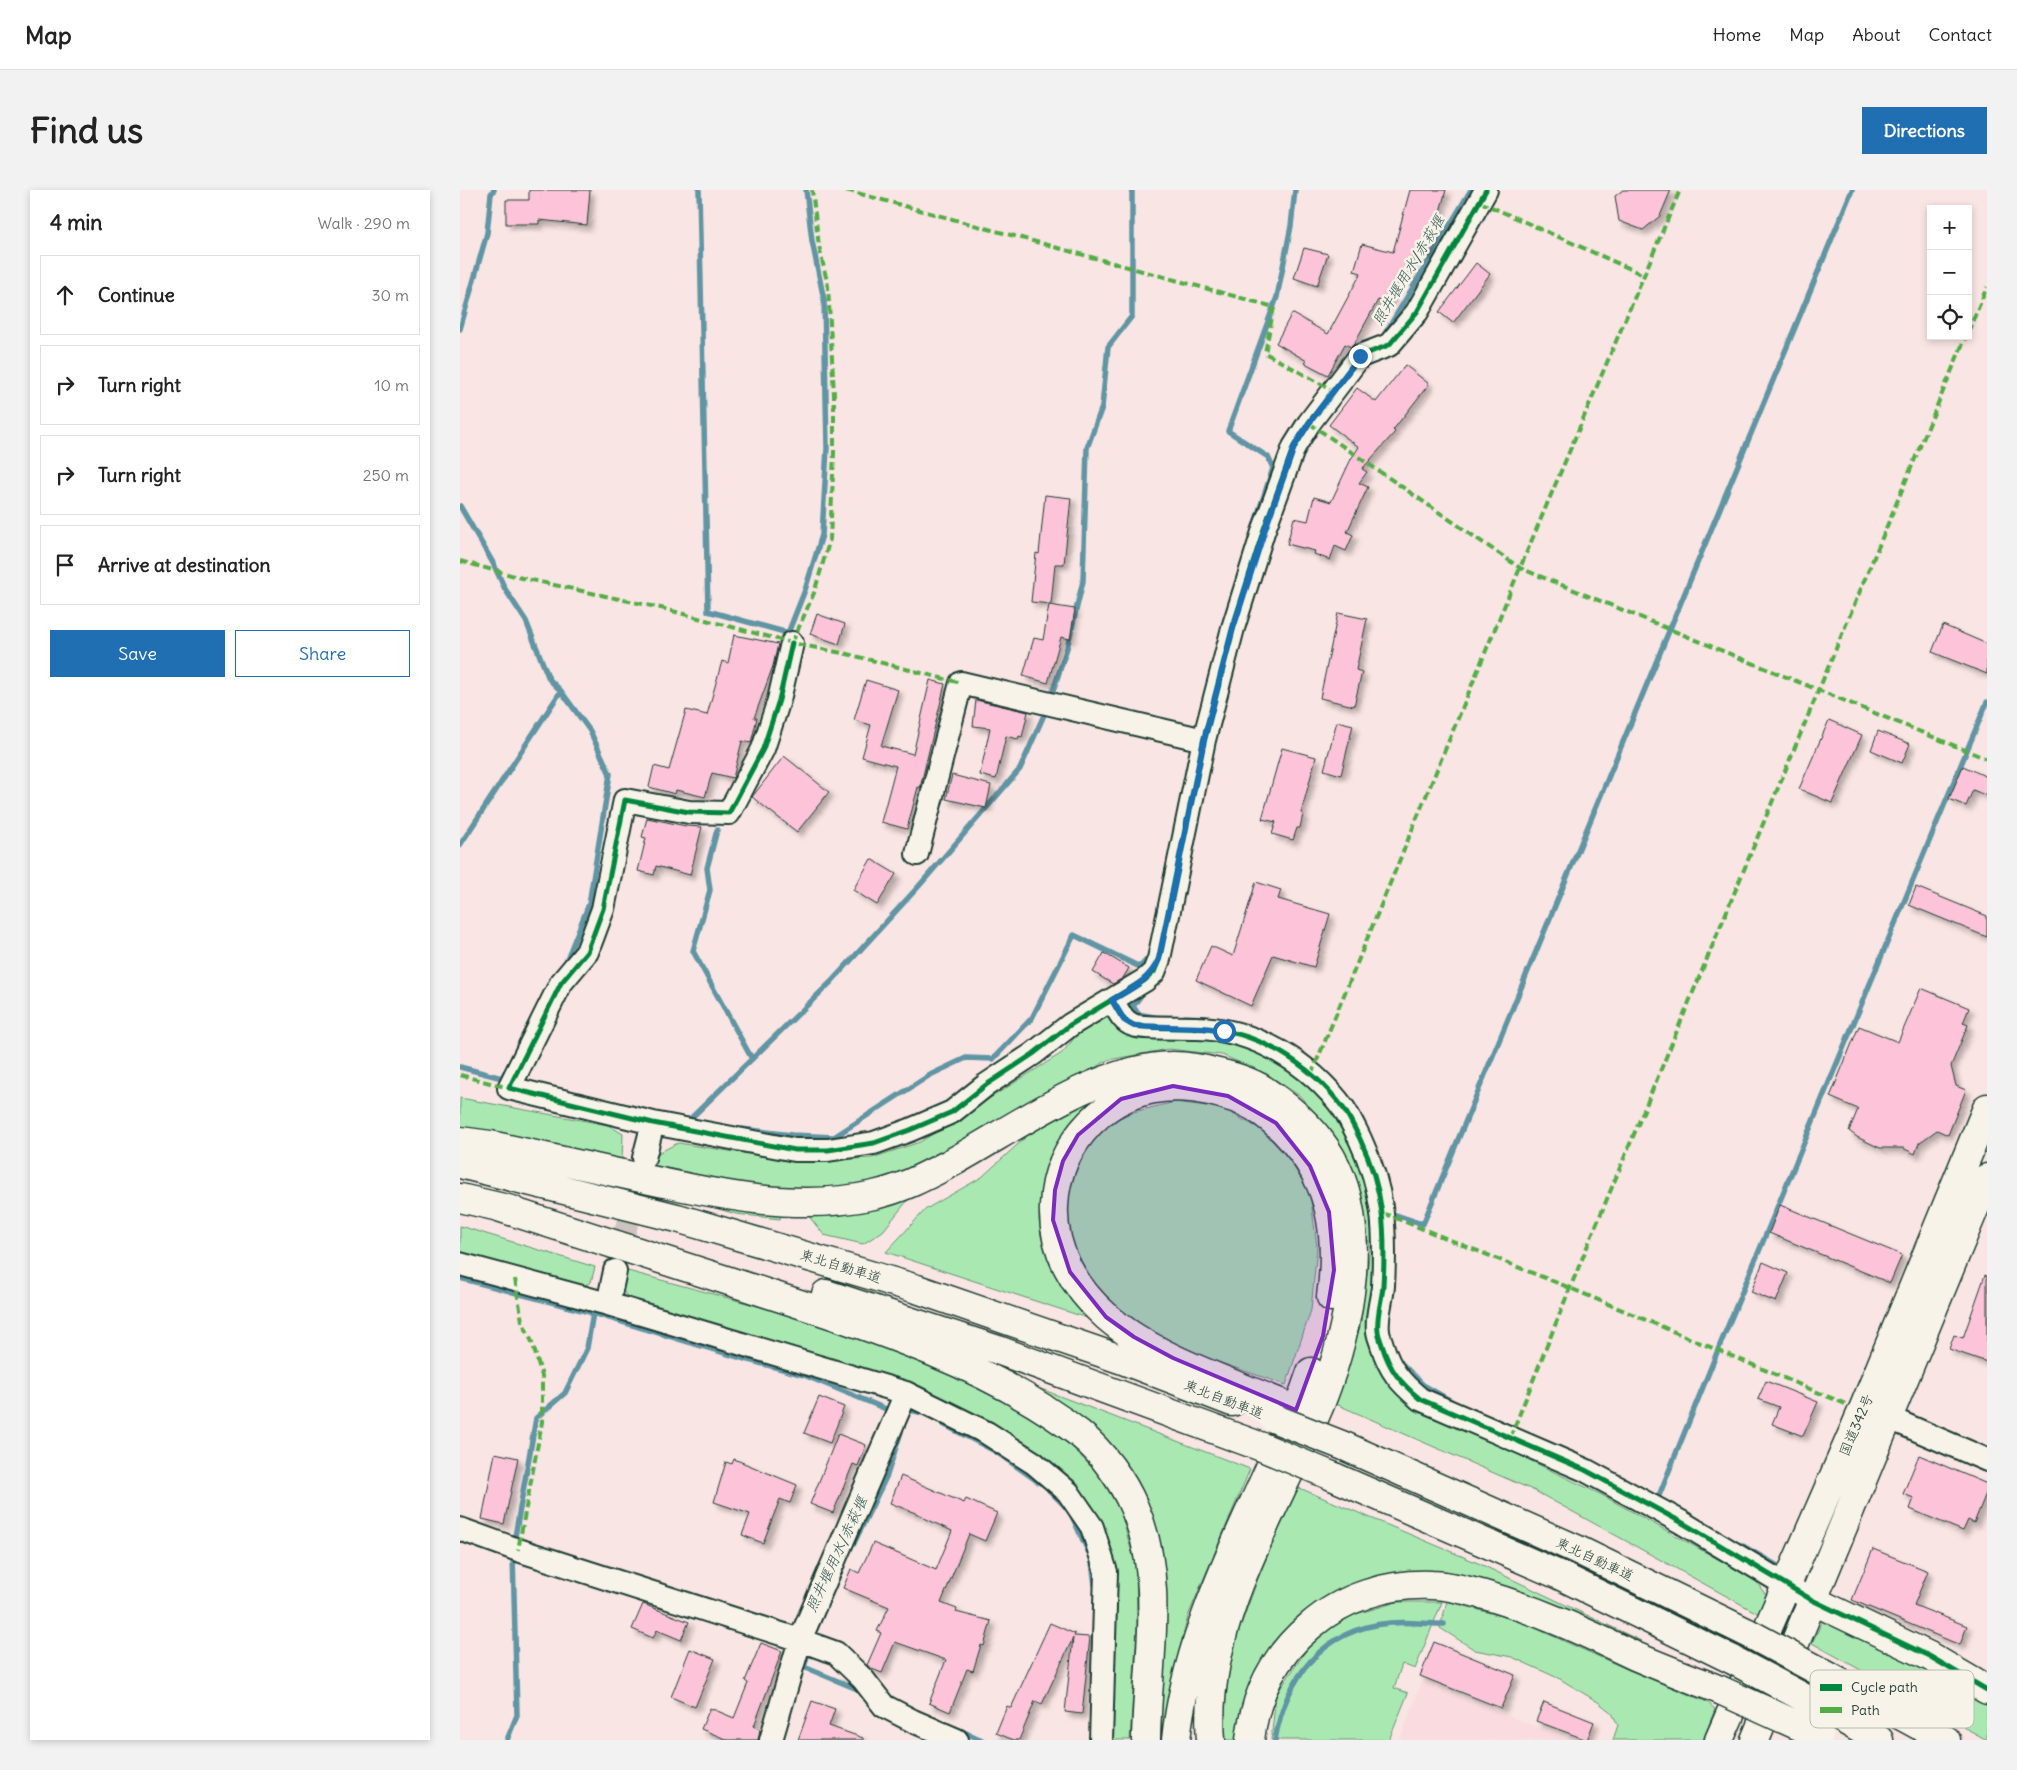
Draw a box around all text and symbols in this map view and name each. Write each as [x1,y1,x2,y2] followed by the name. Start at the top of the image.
[25,20,72,50] text: Map
[1713,23,1761,46] text: Home
[1789,23,1824,46] text: Map
[1852,23,1900,46] text: About
[1928,23,1992,46] text: Contact
[1862,107,1987,154] button: Directions
[30,108,143,152] text: Find us
[1927,205,1972,340] map controls
[1927,205,1972,250] button: +
[50,209,102,236] text: 4 min
[1368,210,1449,329] water label: 照井堰用水/赤萩堰
[318,213,410,233] text: Walk · 290 m
[1927,250,1972,295] button: −
[51,281,79,309] icon: ahead
[98,283,175,307] text: Continue
[372,285,409,305] text: 30 m
[1927,295,1972,340] button: locate
[1349,345,1372,368] route end
[51,371,79,399] icon: right
[98,373,181,397] text: Turn right
[374,375,409,395] text: 10 m
[51,461,79,489] icon: right
[98,463,181,487] text: Turn right
[363,465,409,485] text: 250 m
[51,551,79,579] icon: arrive
[98,553,271,577] text: Arrive at destination
[50,630,225,677] button: Save
[235,630,410,677] button: Share
[1213,1020,1236,1043] route start
[798,1245,884,1287] street label: 東北自動車道
[1182,1376,1266,1422] street label: 東北自動車道
[1835,1391,1877,1459] street label: 国道342号
[801,1491,872,1615] water label: 照井堰用水/赤萩堰
[1553,1533,1637,1585] street label: 東北自動車道
[1810,1670,1974,1728] legend
[1851,1678,1918,1696] text: Cycle path
[1851,1701,1880,1719] text: Path

